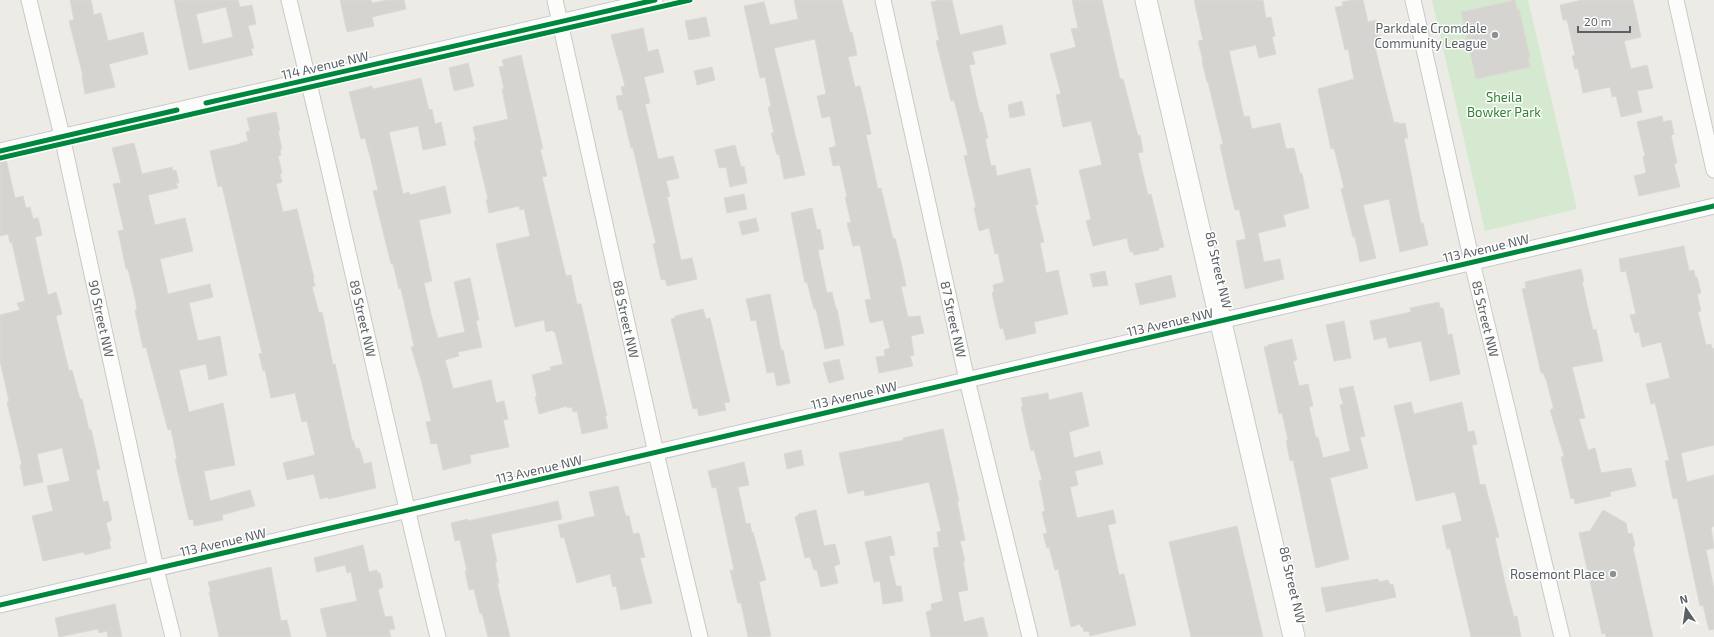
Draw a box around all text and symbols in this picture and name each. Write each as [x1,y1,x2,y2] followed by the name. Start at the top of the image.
[1578,8,1630,34] scale bar
[1584,14,1611,28] text: 20 m
[1374,20,1487,51] place label: Parkdale Cromdale Community League
[1490,30,1500,40] marker: Parkdale Cromdale Community League
[280,47,370,83] street label: 114 Avenue NW
[1467,89,1541,120] park label: Sheila Bowker Park
[1202,230,1236,310] street label: 86 Street NW
[1441,230,1531,266] street label: 113 Avenue NW
[347,278,380,359] street label: 89 Street NW
[86,279,118,359] street label: 90 Street NW
[610,279,643,360] street label: 88 Street NW
[937,279,970,359] street label: 87 Street NW
[1469,279,1503,359] street label: 85 Street NW
[1125,304,1215,340] street label: 113 Avenue NW
[809,377,899,413] street label: 113 Avenue NW
[494,451,584,487] street label: 113 Avenue NW
[178,524,268,560] street label: 113 Avenue NW
[1276,545,1310,625] street label: 86 Street NW
[1510,566,1605,582] place label: Rosemont Place
[1608,569,1618,579] marker: Rosemont Place
[1666,589,1706,629] north arrow
[1678,592,1689,606] text: N

